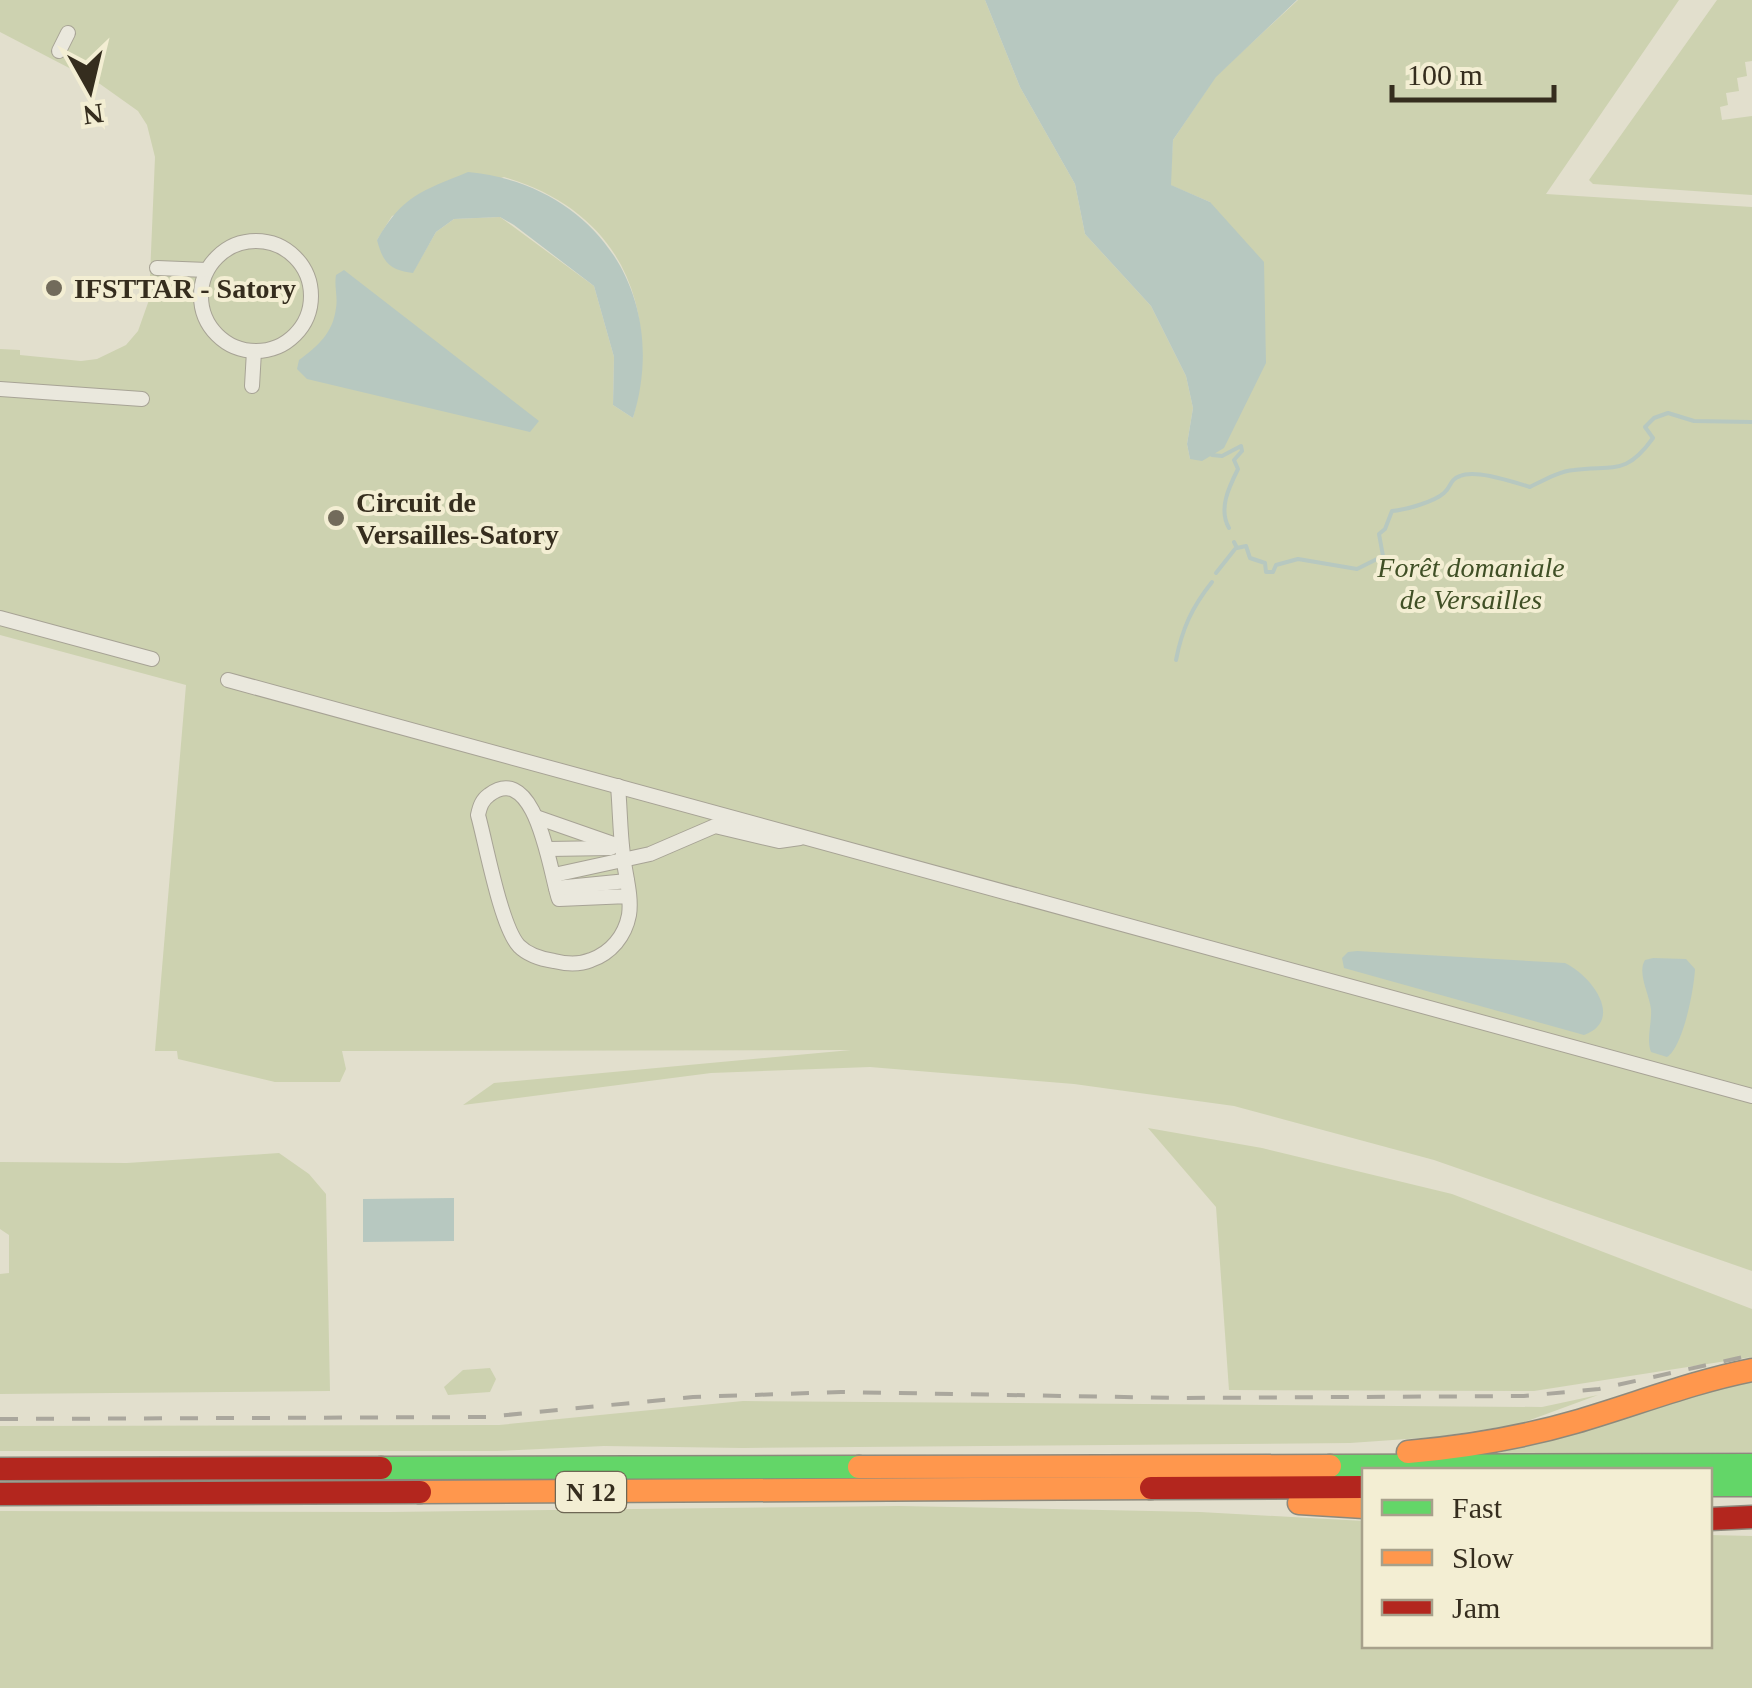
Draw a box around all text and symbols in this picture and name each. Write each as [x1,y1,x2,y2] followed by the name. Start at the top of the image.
[40,40,140,140] north arrow
[1392,40,1554,102] scale bar
[1407,58,1483,91] text: 100 m
[81,98,106,131] text: N
[74,273,296,304] place label: IFSTTAR - Satory
[43,277,65,299] marker: IFSTTAR - Satory
[356,487,559,550] place label: Circuit de Versailles-Satory
[325,507,347,529] marker: Circuit de Versailles-Satory
[1376,552,1565,615] park label: Forêt domaniale de Versailles
[1362,1468,1712,1648] legend
[556,1472,626,1512] road number: N 12
[1452,1491,1503,1524] text: Fast
[1452,1541,1514,1574] text: Slow
[1452,1591,1500,1624] text: Jam

